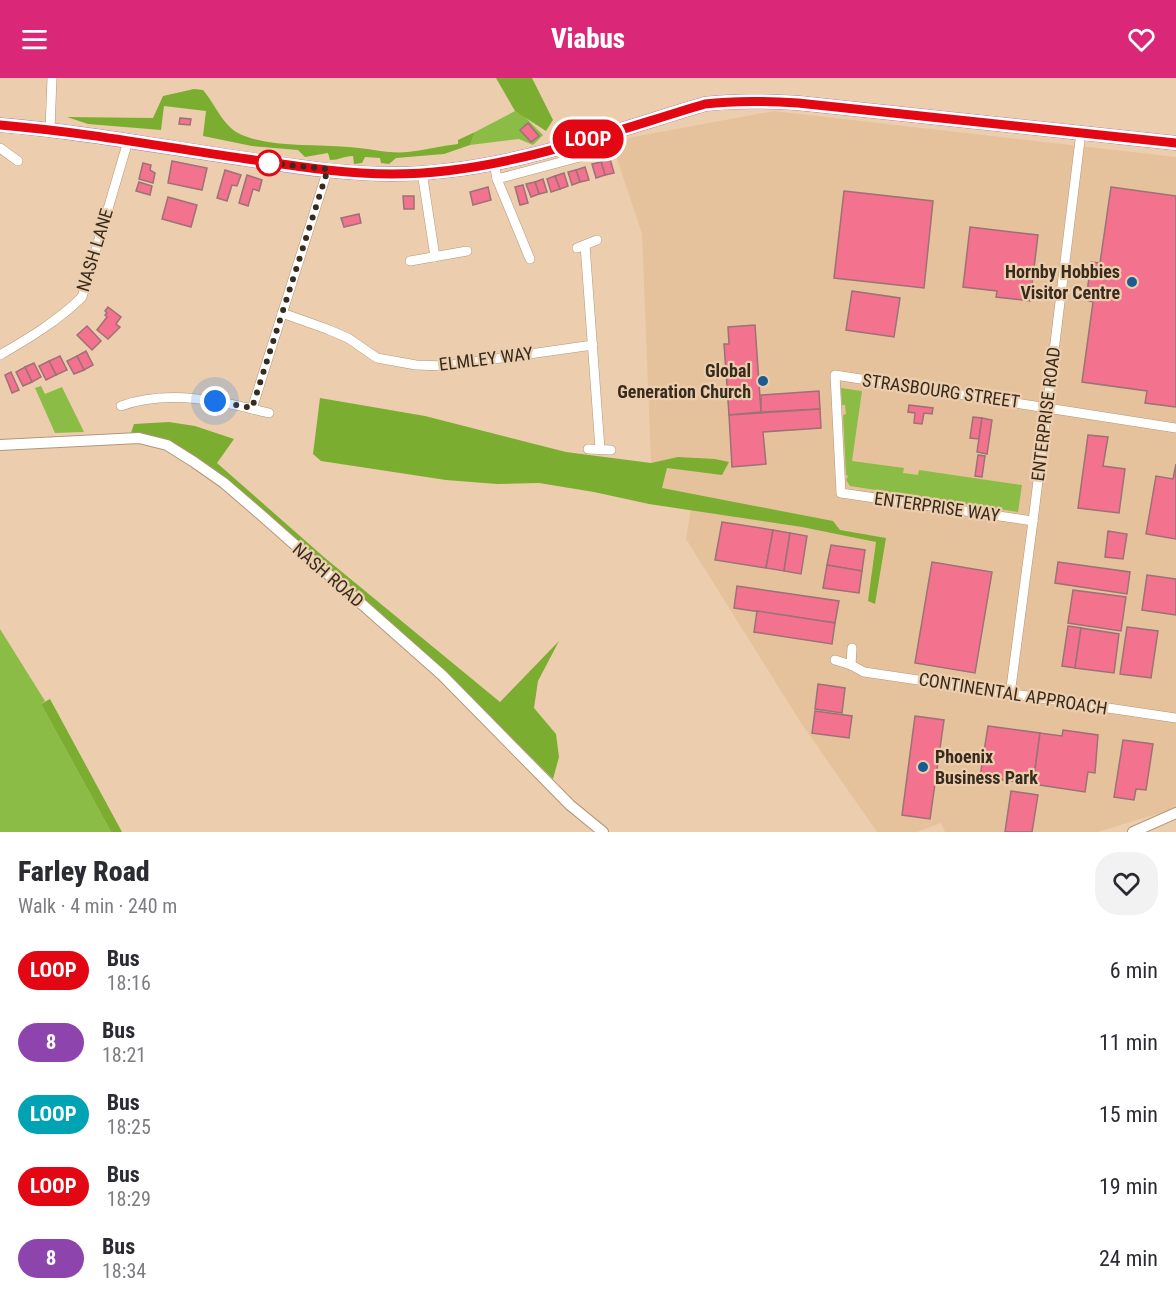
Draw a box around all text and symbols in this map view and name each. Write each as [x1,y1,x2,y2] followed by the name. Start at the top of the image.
[18,23,51,56] icon: menu
[551,23,625,55] text: Viabus
[1125,23,1158,56] icon: heart
[546,120,630,158] line badge: LOOP
[565,127,611,151] text: LOOP
[256,150,282,176] unlabelled marker
[72,206,117,294] street label: NASH LANE
[1005,261,1120,303] place label: Hornby Hobbies Visitor Centre
[1125,275,1139,289] marker: Hornby Hobbies Visitor Centre
[438,342,535,375] street label: ELMLEY WAY
[1027,346,1064,482] street label: ENTERPRISE ROAD
[617,360,751,402] place label: Global Generation Church
[861,369,1021,412] street label: STRASBOURG STREET
[756,374,770,388] marker: Global Generation Church
[200,386,230,416] your location
[873,487,1002,526] street label: ENTERPRISE WAY
[289,538,368,611] street label: NASH ROAD
[917,668,1109,719] street label: CONTINENTAL APPROACH
[935,746,1038,788] place label: Phoenix Business Park
[916,760,930,774] marker: Phoenix Business Park
[1095,852,1158,915] button: heart
[18,855,150,888] text: Farley Road
[18,894,177,918] text: Walk · 4 min · 240 m
[107,946,140,971] text: Bus
[30,958,77,982] text: LOOP
[1110,958,1158,983] text: 6 min
[107,971,151,995] text: 18:16
[102,1018,135,1043] text: Bus
[46,1030,56,1054] text: 8
[1099,1030,1158,1055] text: 11 min
[102,1043,146,1067] text: 18:21
[107,1090,140,1115] text: Bus
[30,1102,77,1126] text: LOOP
[1099,1102,1158,1127] text: 15 min
[107,1115,151,1139] text: 18:25
[107,1162,140,1187] text: Bus
[30,1174,77,1198] text: LOOP
[1099,1174,1158,1199] text: 19 min
[107,1187,151,1211] text: 18:29
[102,1234,135,1259] text: Bus
[46,1246,56,1270] text: 8
[1099,1246,1158,1271] text: 24 min
[102,1259,146,1283] text: 18:34

